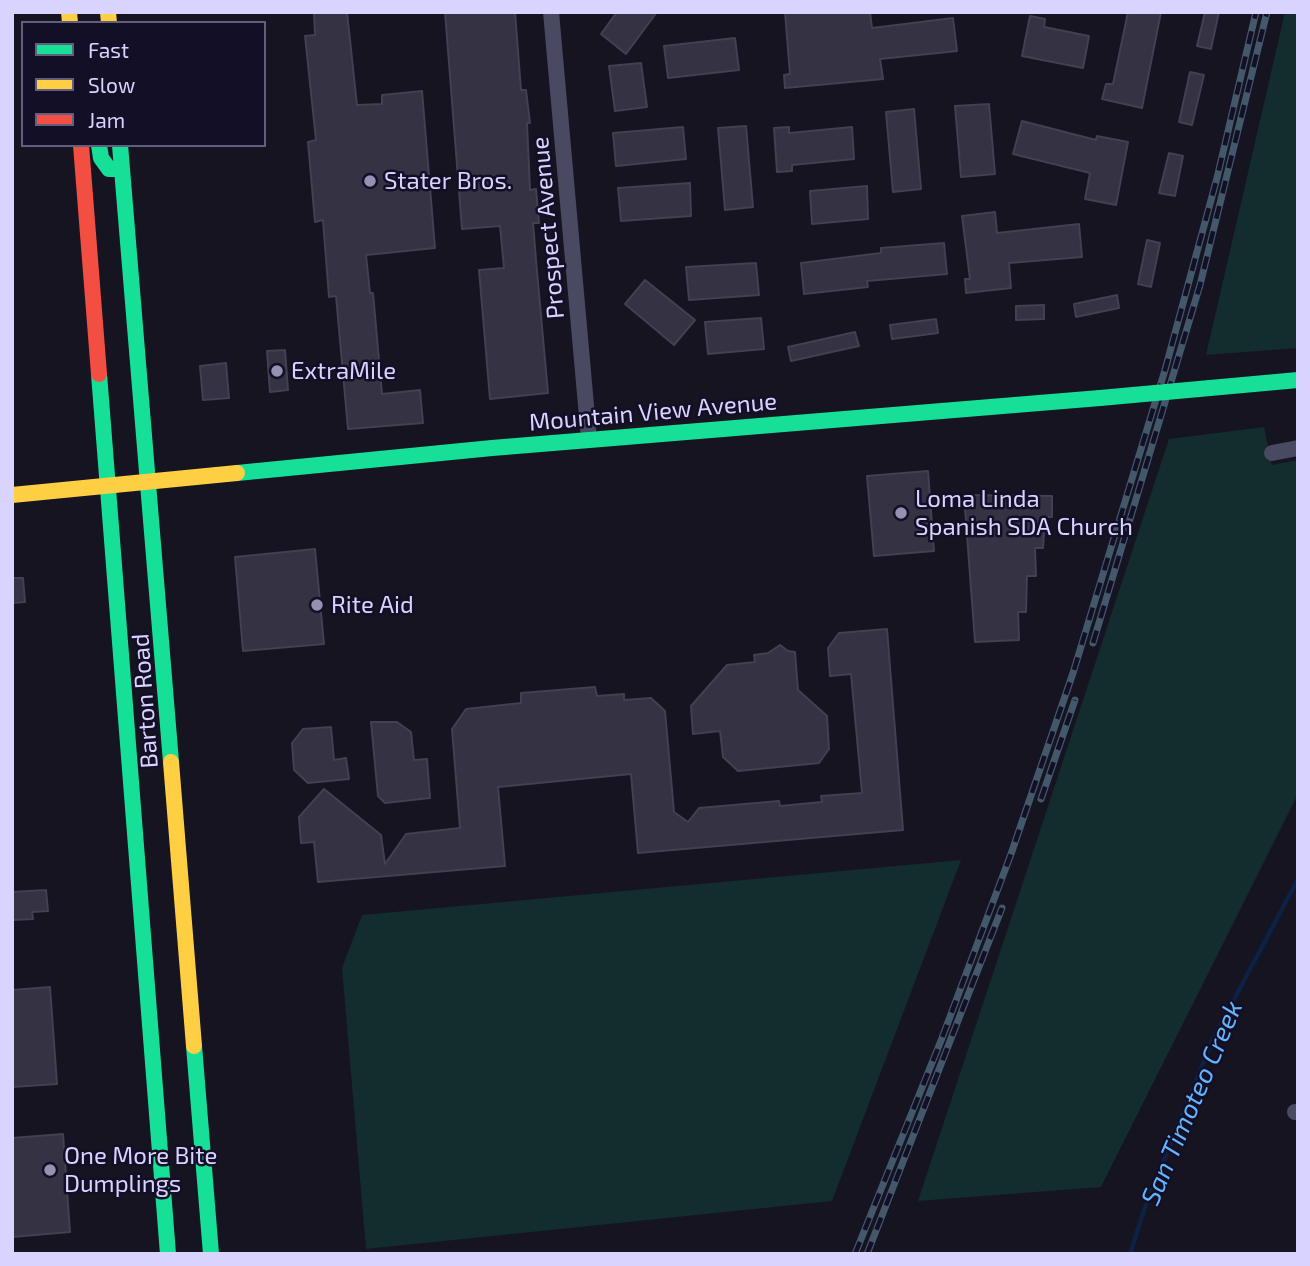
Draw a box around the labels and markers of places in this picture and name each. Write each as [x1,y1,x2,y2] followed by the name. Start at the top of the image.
[384,167,512,195] place label: Stater Bros.
[362,173,378,189] marker: Stater Bros.
[291,357,396,385] place label: ExtraMile
[269,363,285,379] marker: ExtraMile
[915,485,1133,541] place label: Loma Linda Spanish SDA Church
[893,505,909,521] marker: Loma Linda Spanish SDA Church
[331,591,414,619] place label: Rite Aid
[309,597,325,613] marker: Rite Aid
[64,1142,217,1198] place label: One More Bite Dumplings
[42,1162,58,1178] marker: One More Bite Dumplings

